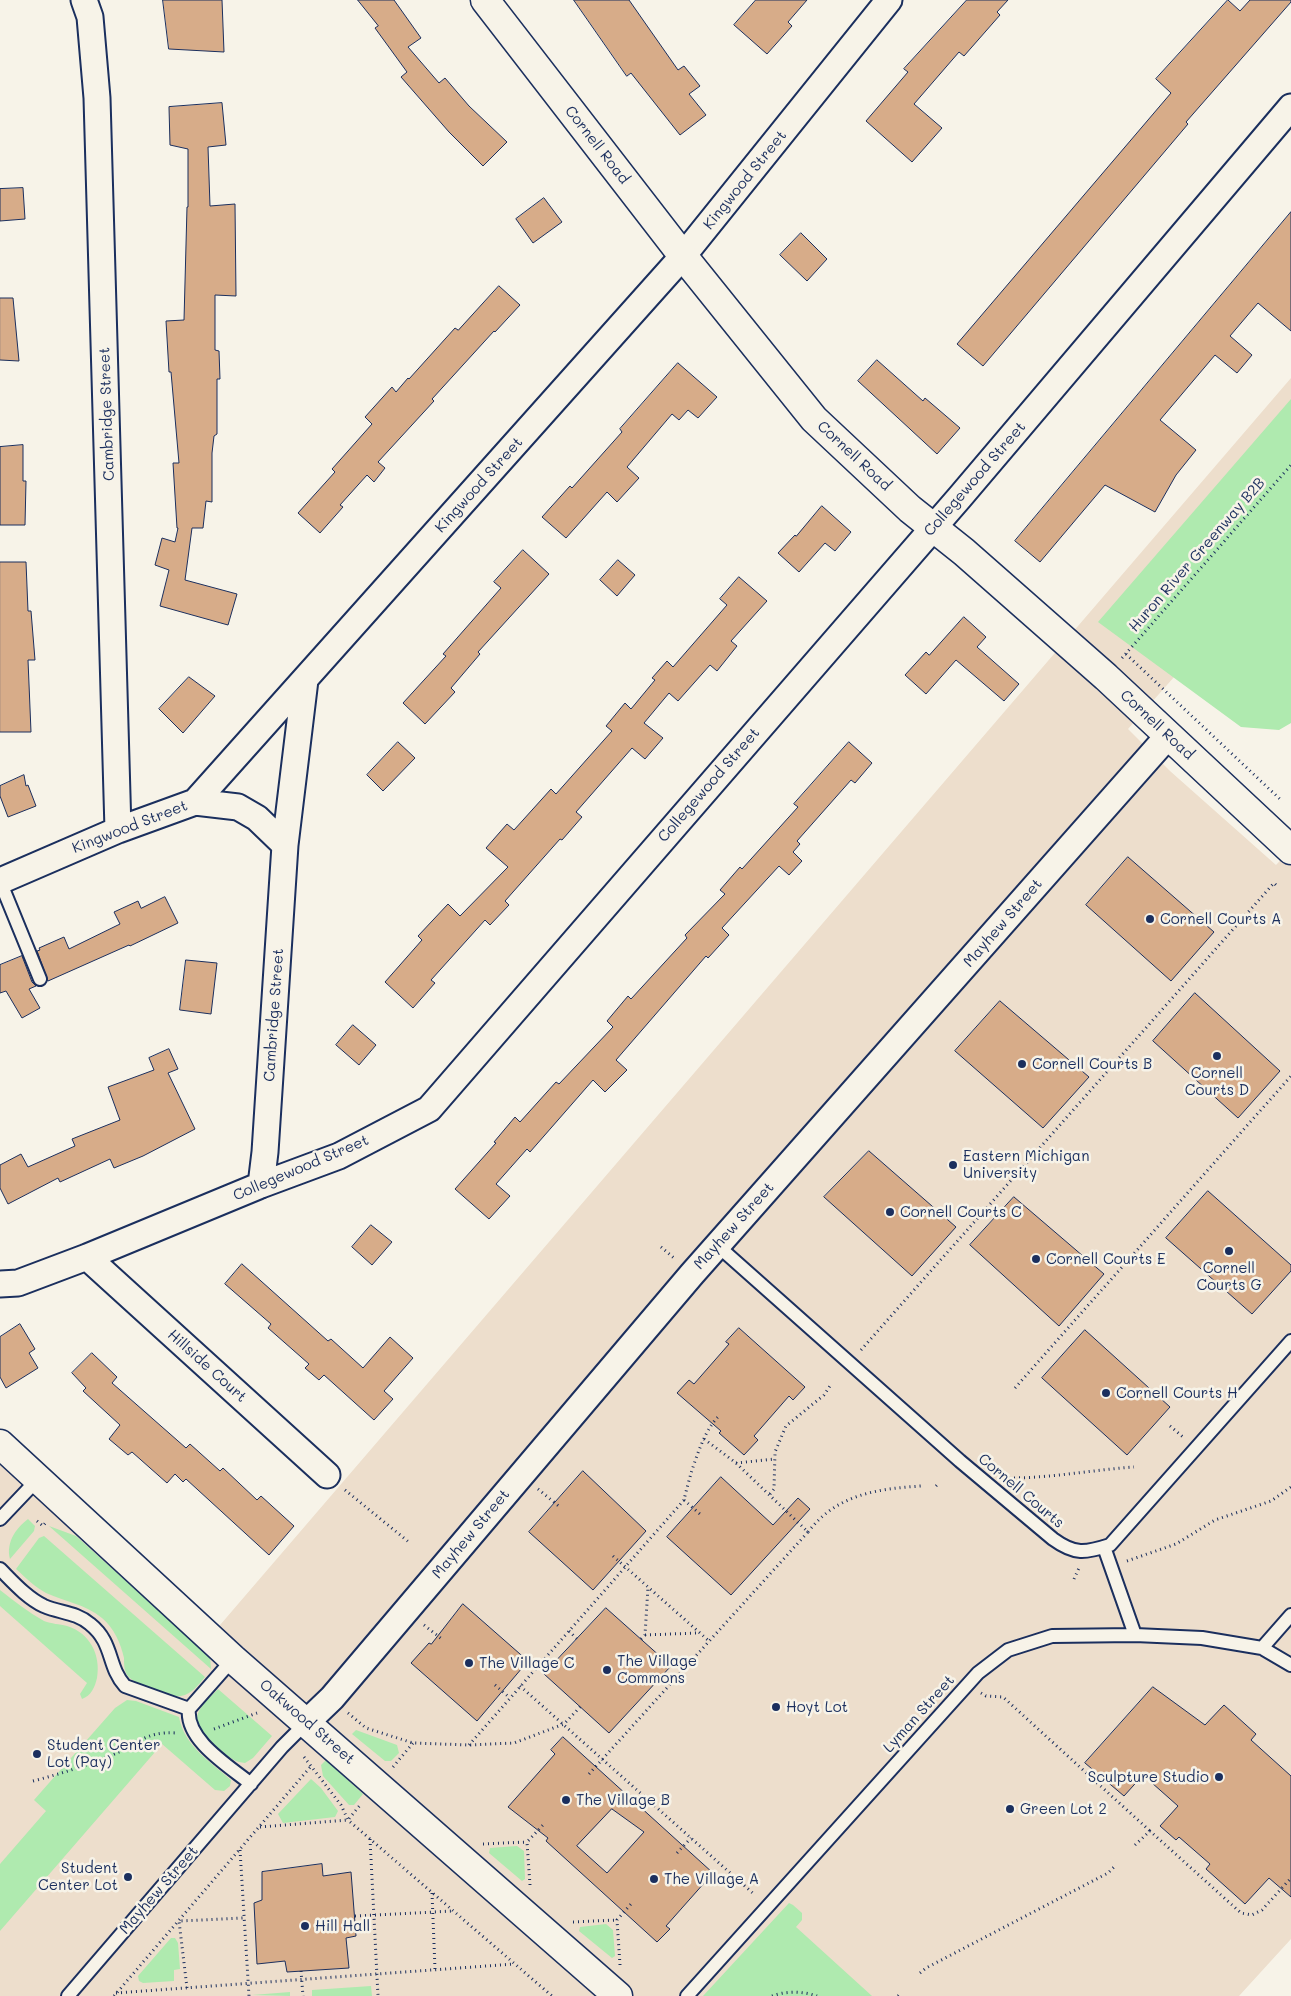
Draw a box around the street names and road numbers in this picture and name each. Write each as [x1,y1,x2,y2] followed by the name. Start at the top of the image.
[561,102,633,188] street label: Cornell Road
[700,127,790,233] street label: Kingwood Street
[96,347,118,481] street label: Cambridge Street
[813,417,895,495] street label: Cornell Road
[920,418,1030,540] street label: Collegewood Street
[431,434,527,536] street label: Kingwood Street
[1125,474,1269,636] street label: Huron River Greenway B2B
[1116,686,1198,764] street label: Cornell Road
[654,724,764,846] street label: Collegewood Street
[70,797,190,857] street label: Kingwood Street
[960,875,1046,971] street label: Mayhew Street
[260,948,288,1082] street label: Cambridge Street
[230,1131,372,1205] street label: Collegewood Street
[690,1179,778,1273] street label: Mayhew Street
[164,1326,250,1406] street label: Hillside Court
[975,1450,1067,1532] street label: Cornell Courts
[428,1486,514,1582] street label: Mayhew Street
[880,1672,958,1756] street label: Lyman Street
[256,1676,358,1768] street label: Oakwood Street
[116,1842,202,1938] street label: Mayhew Street

